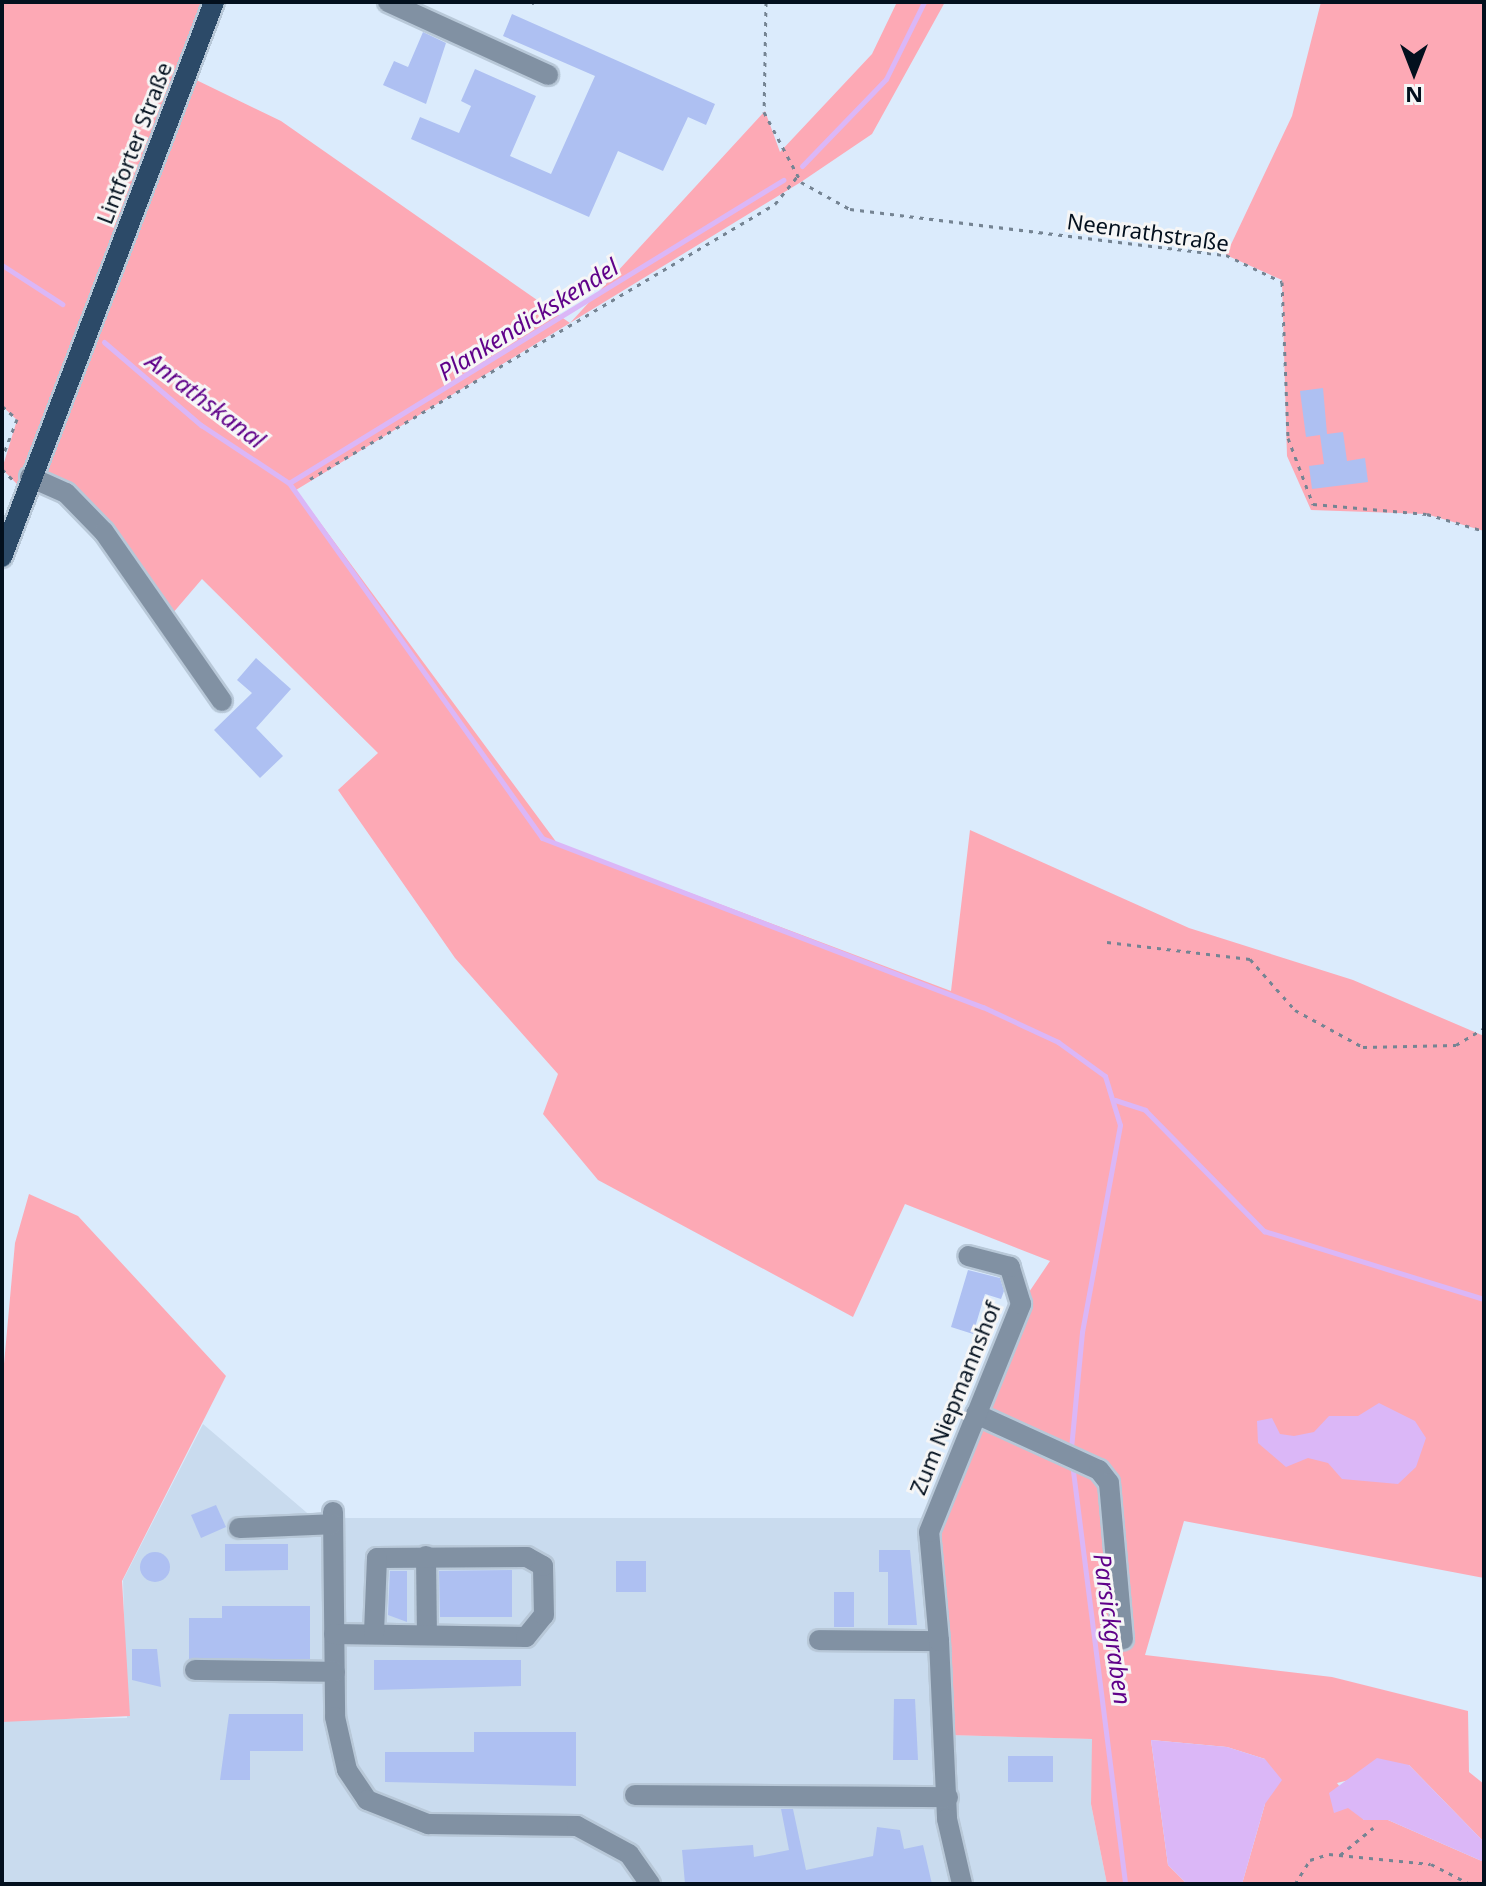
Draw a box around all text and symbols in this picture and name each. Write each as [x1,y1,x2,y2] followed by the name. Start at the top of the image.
[1374,32,1454,112] north arrow
[91,58,177,228] street label: Lintforter Straße
[1405,81,1423,111] text: N
[1065,208,1231,256] street label: Neenrathstraße
[433,252,623,386] water label: Plankendickskendel
[141,346,271,454] water label: Anrathskanal
[904,1298,1006,1498] street label: Zum Niepmannshof
[1088,1552,1138,1706] water label: Parsickgraben

